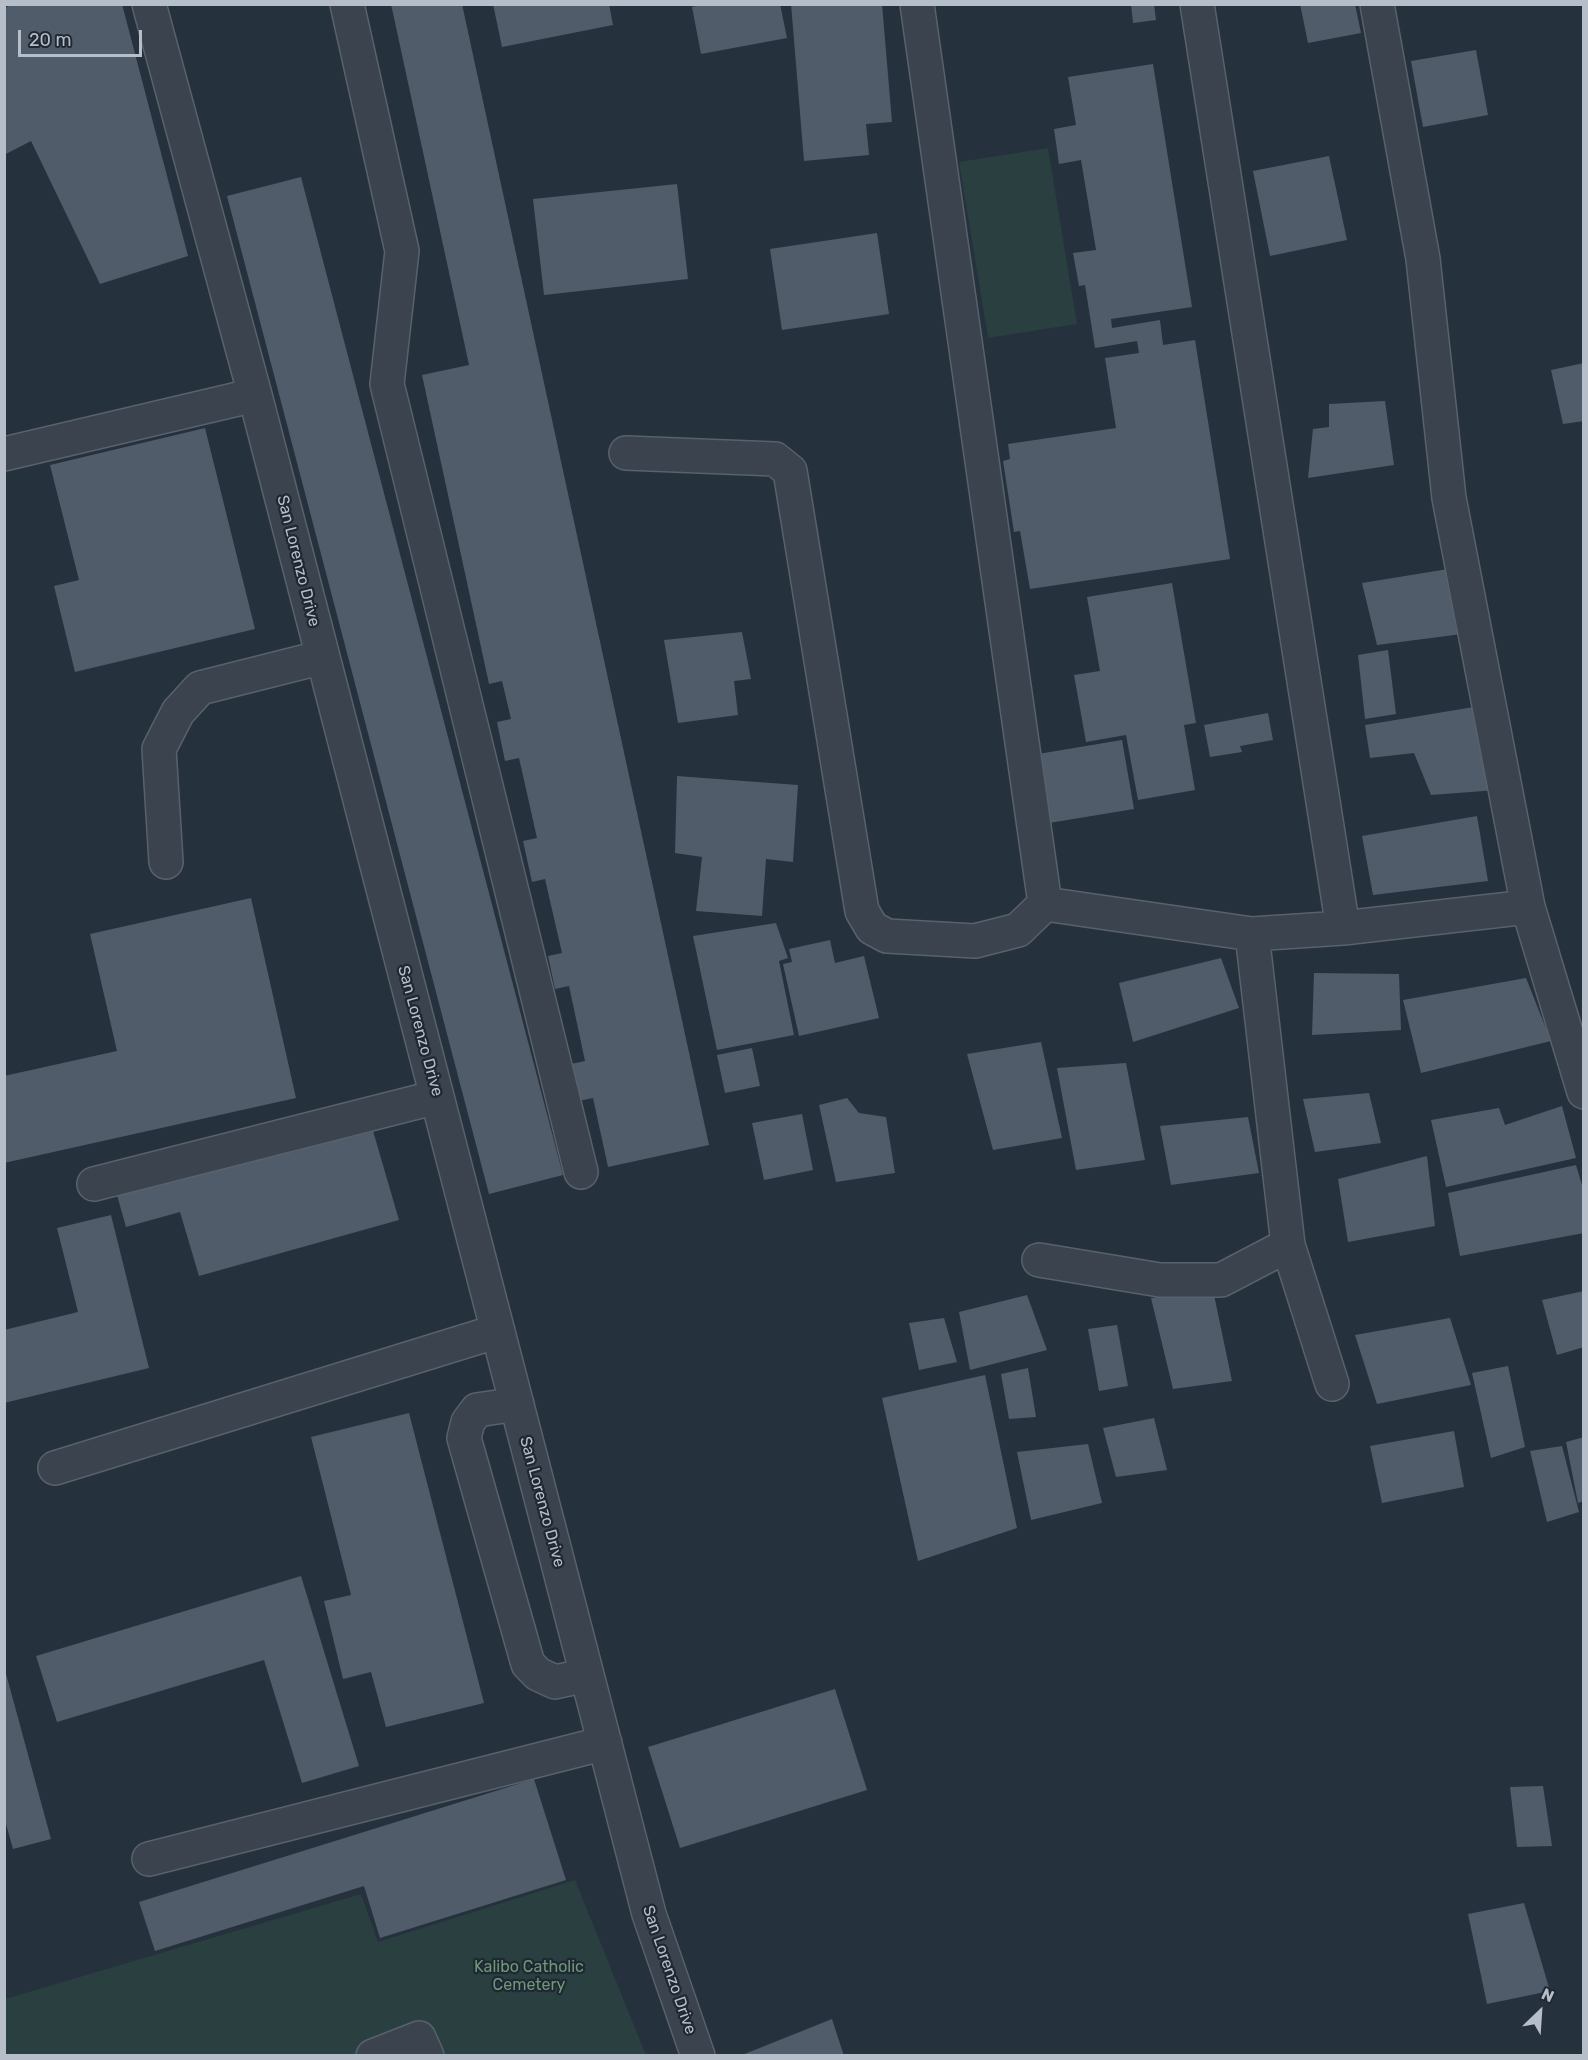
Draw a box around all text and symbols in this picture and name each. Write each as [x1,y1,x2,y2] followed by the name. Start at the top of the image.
[21,18,146,56] scale bar
[29,29,71,51] text: 20 m
[272,493,324,629] street label: San Lorenzo Drive
[393,963,447,1099] street label: San Lorenzo Drive
[515,1434,569,1570] street label: San Lorenzo Drive
[638,1903,700,2037] street label: San Lorenzo Drive
[474,1957,584,1995] park label: Kalibo Catholic Cemetery
[1510,1982,1570,2042] north arrow
[1539,1984,1557,2006] text: N

